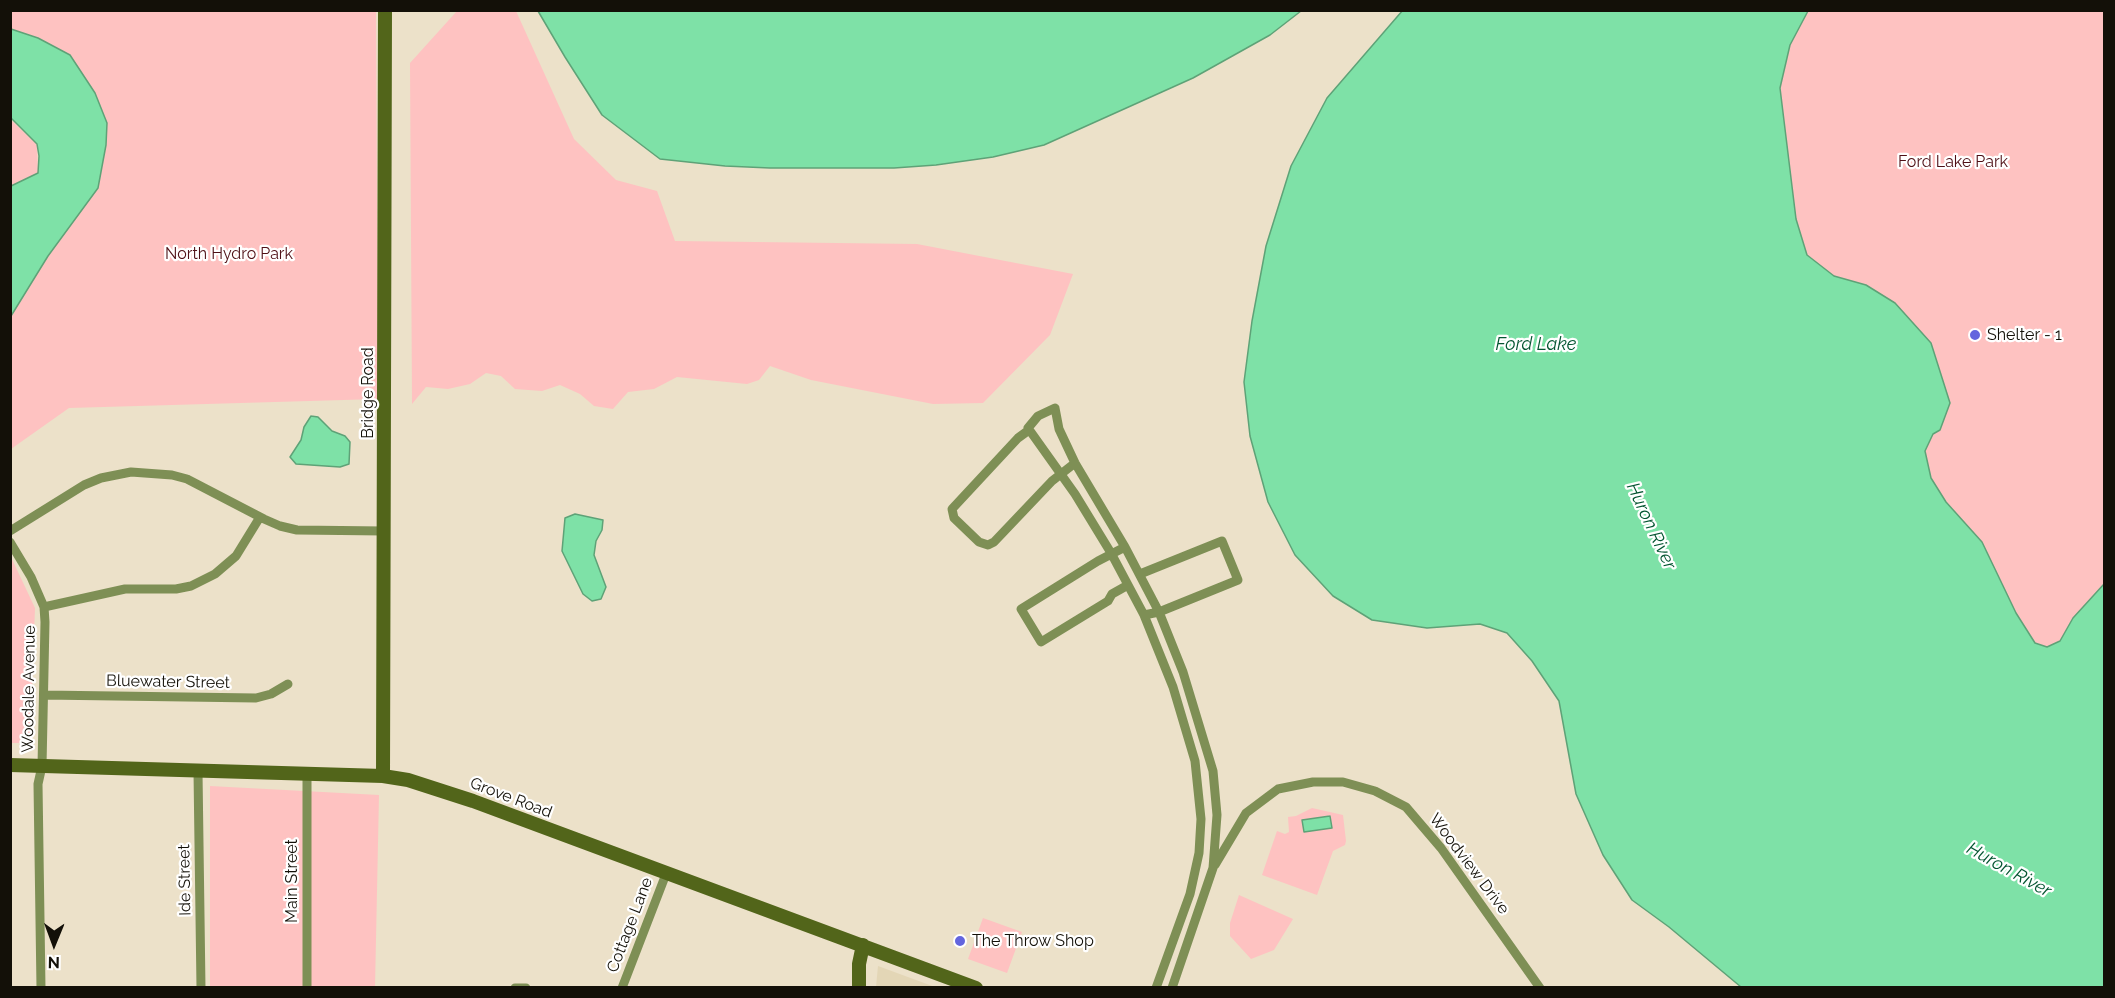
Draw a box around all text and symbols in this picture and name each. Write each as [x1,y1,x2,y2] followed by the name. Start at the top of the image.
[1898,152,2008,172] park label: Ford Lake Park
[165,244,293,264] park label: North Hydro Park
[1987,325,2062,345] place label: Shelter - 1
[1968,328,1982,342] marker: Shelter - 1
[1496,334,1576,356] water label: Ford Lake
[358,347,378,439] street label: Bridge Road
[1621,479,1681,573] water label: Huron River
[18,625,40,753] street label: Woodale Avenue
[106,671,230,693] street label: Bluewater Street
[467,774,555,822] street label: Grove Road
[1425,810,1513,918] street label: Woodview Drive
[1963,838,2055,902] water label: Huron River
[282,839,302,923] street label: Main Street
[175,844,195,916] street label: Ide Street
[603,875,657,975] street label: Cottage Lane
[24,914,84,974] north arrow
[972,931,1094,951] place label: The Throw Shop
[953,934,967,948] marker: The Throw Shop
[47,953,60,972] text: N

